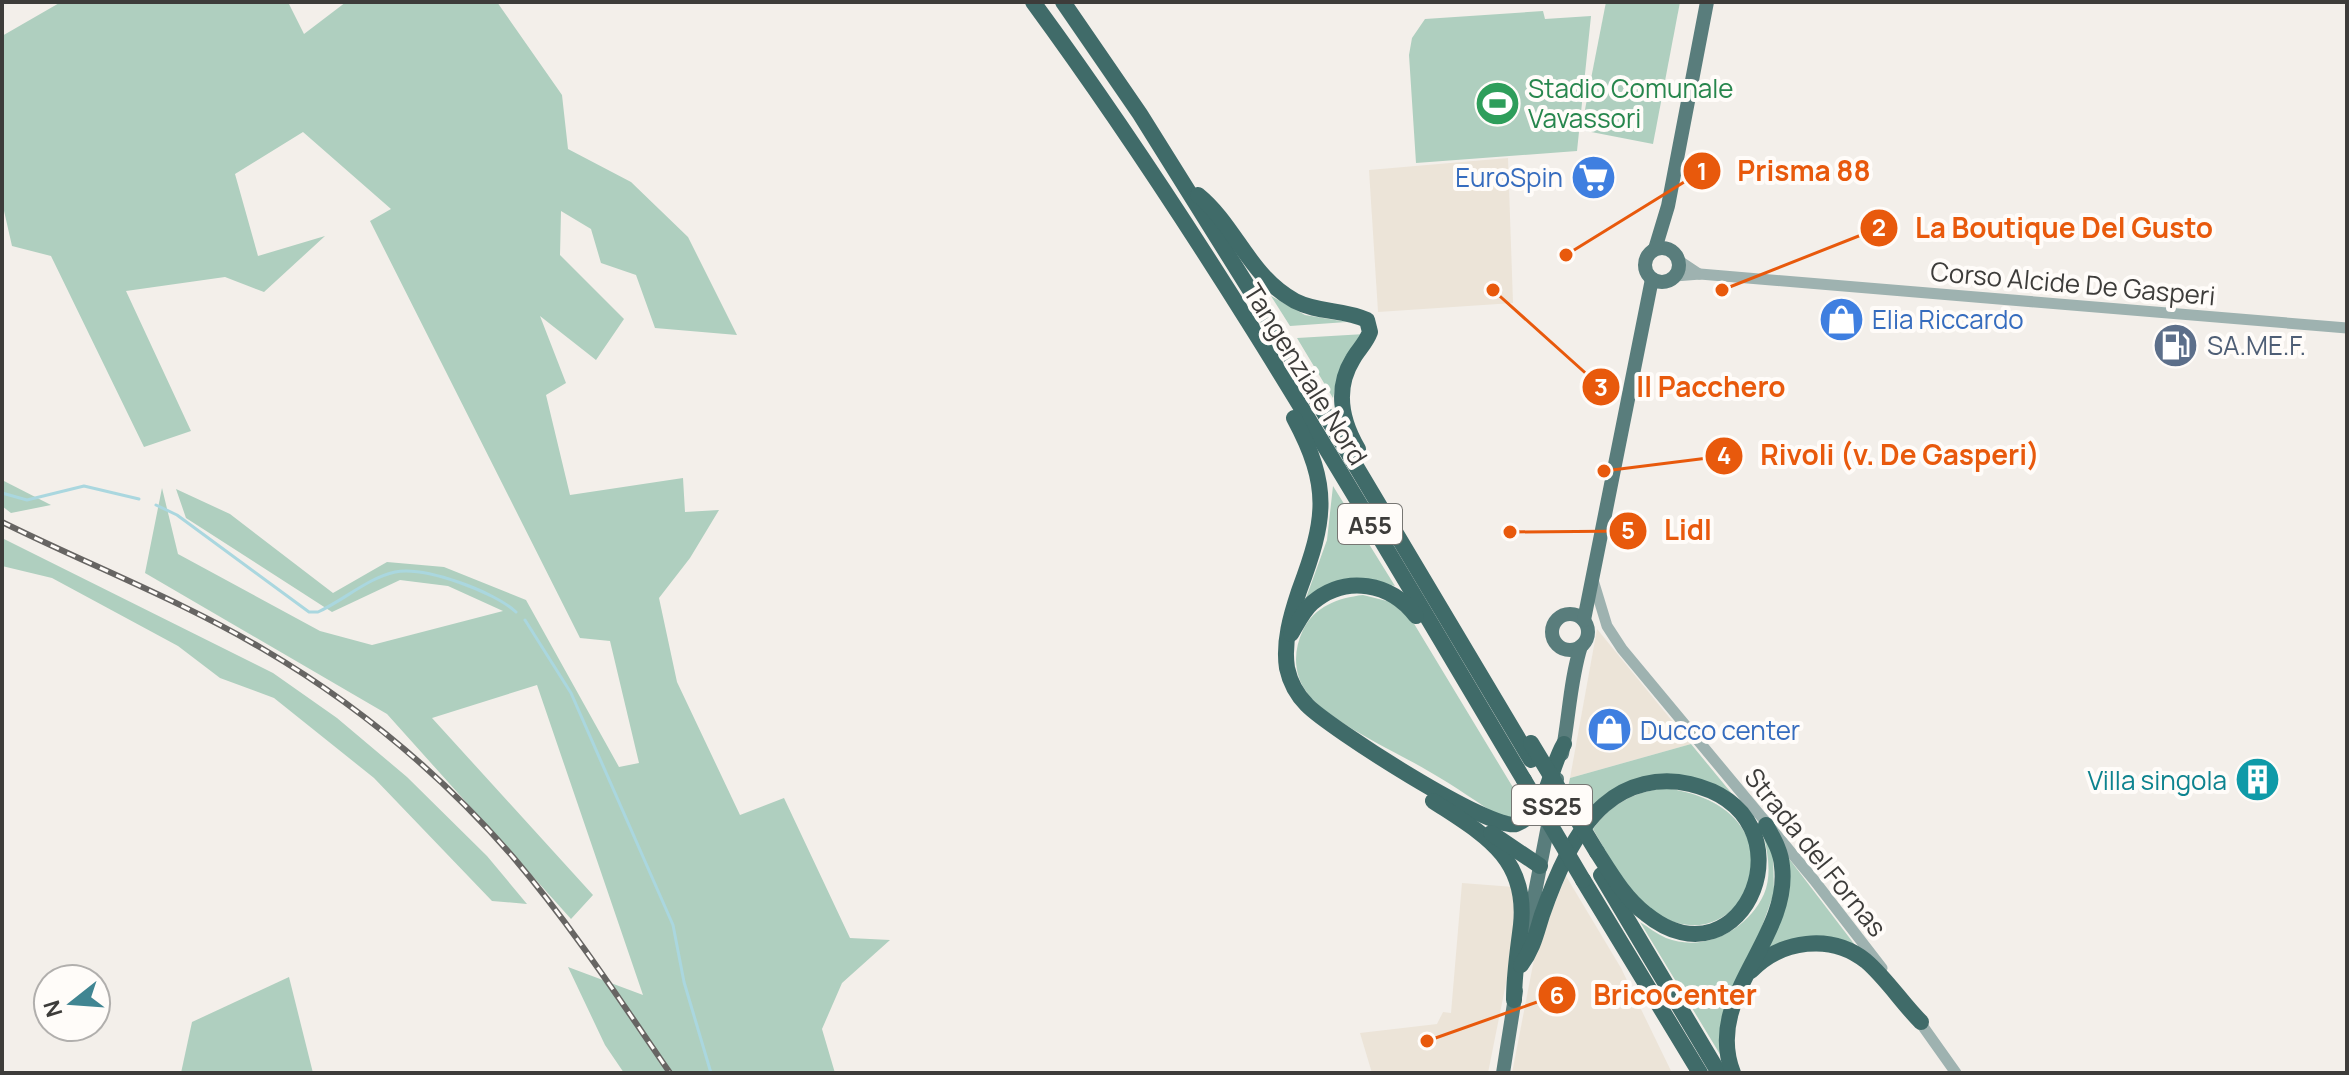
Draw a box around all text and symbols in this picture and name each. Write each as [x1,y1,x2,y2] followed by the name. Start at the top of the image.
[1528,70,1734,136] place label: Stadio Comunale Vavassori
[1473,79,1521,127] sports icon: Stadio Comunale Vavassori
[1682,145,1887,197] callout: Prisma 88
[1737,151,1871,189] text: Prisma 88
[1570,153,1618,201] supermarket icon: EuroSpin
[1697,154,1707,187] text: 1
[1455,159,1563,195] place label: EuroSpin
[1859,202,2229,254] callout: La Boutique Del Gusto
[1915,208,2213,246] text: La Boutique Del Gusto
[1872,210,1886,243] text: 2
[1929,253,2217,313] street label: Corso Alcide De Gasperi
[1236,276,1376,472] street label: Tangenziale Nord
[1817,295,1865,343] shop icon: Elia Riccardo
[1872,301,2024,337] place label: Elia Riccardo
[2152,321,2200,369] fuel station icon: SA.ME.F.
[2207,327,2306,363] place label: SA.ME.F.
[1581,361,1802,413] callout: Il Pacchero
[1636,367,1786,405] text: Il Pacchero
[1594,370,1608,403] text: 3
[1704,430,2055,482] callout: Rivoli (v. De Gasperi)
[1760,435,2040,473] text: Rivoli (v. De Gasperi)
[1717,438,1731,471] text: 4
[1338,504,1402,544] road number: A55
[1608,505,1728,557] callout: Lidl
[1664,510,1712,548] text: Lidl
[1621,513,1635,546] text: 5
[1585,706,1633,754] shop icon: Ducco center
[1640,712,1800,748] place label: Ducco center
[2234,756,2282,804] building icon: Villa singola
[1737,760,1895,944] street label: Strada del Fornas
[2088,762,2227,798] place label: Villa singola
[1512,785,1592,825] road number: SS25
[32,963,112,1043] north arrow
[1537,969,1773,1021] callout: BricoCenter
[1593,975,1757,1013] text: BricoCenter
[1550,978,1564,1011] text: 6
[36,997,70,1021] text: N

